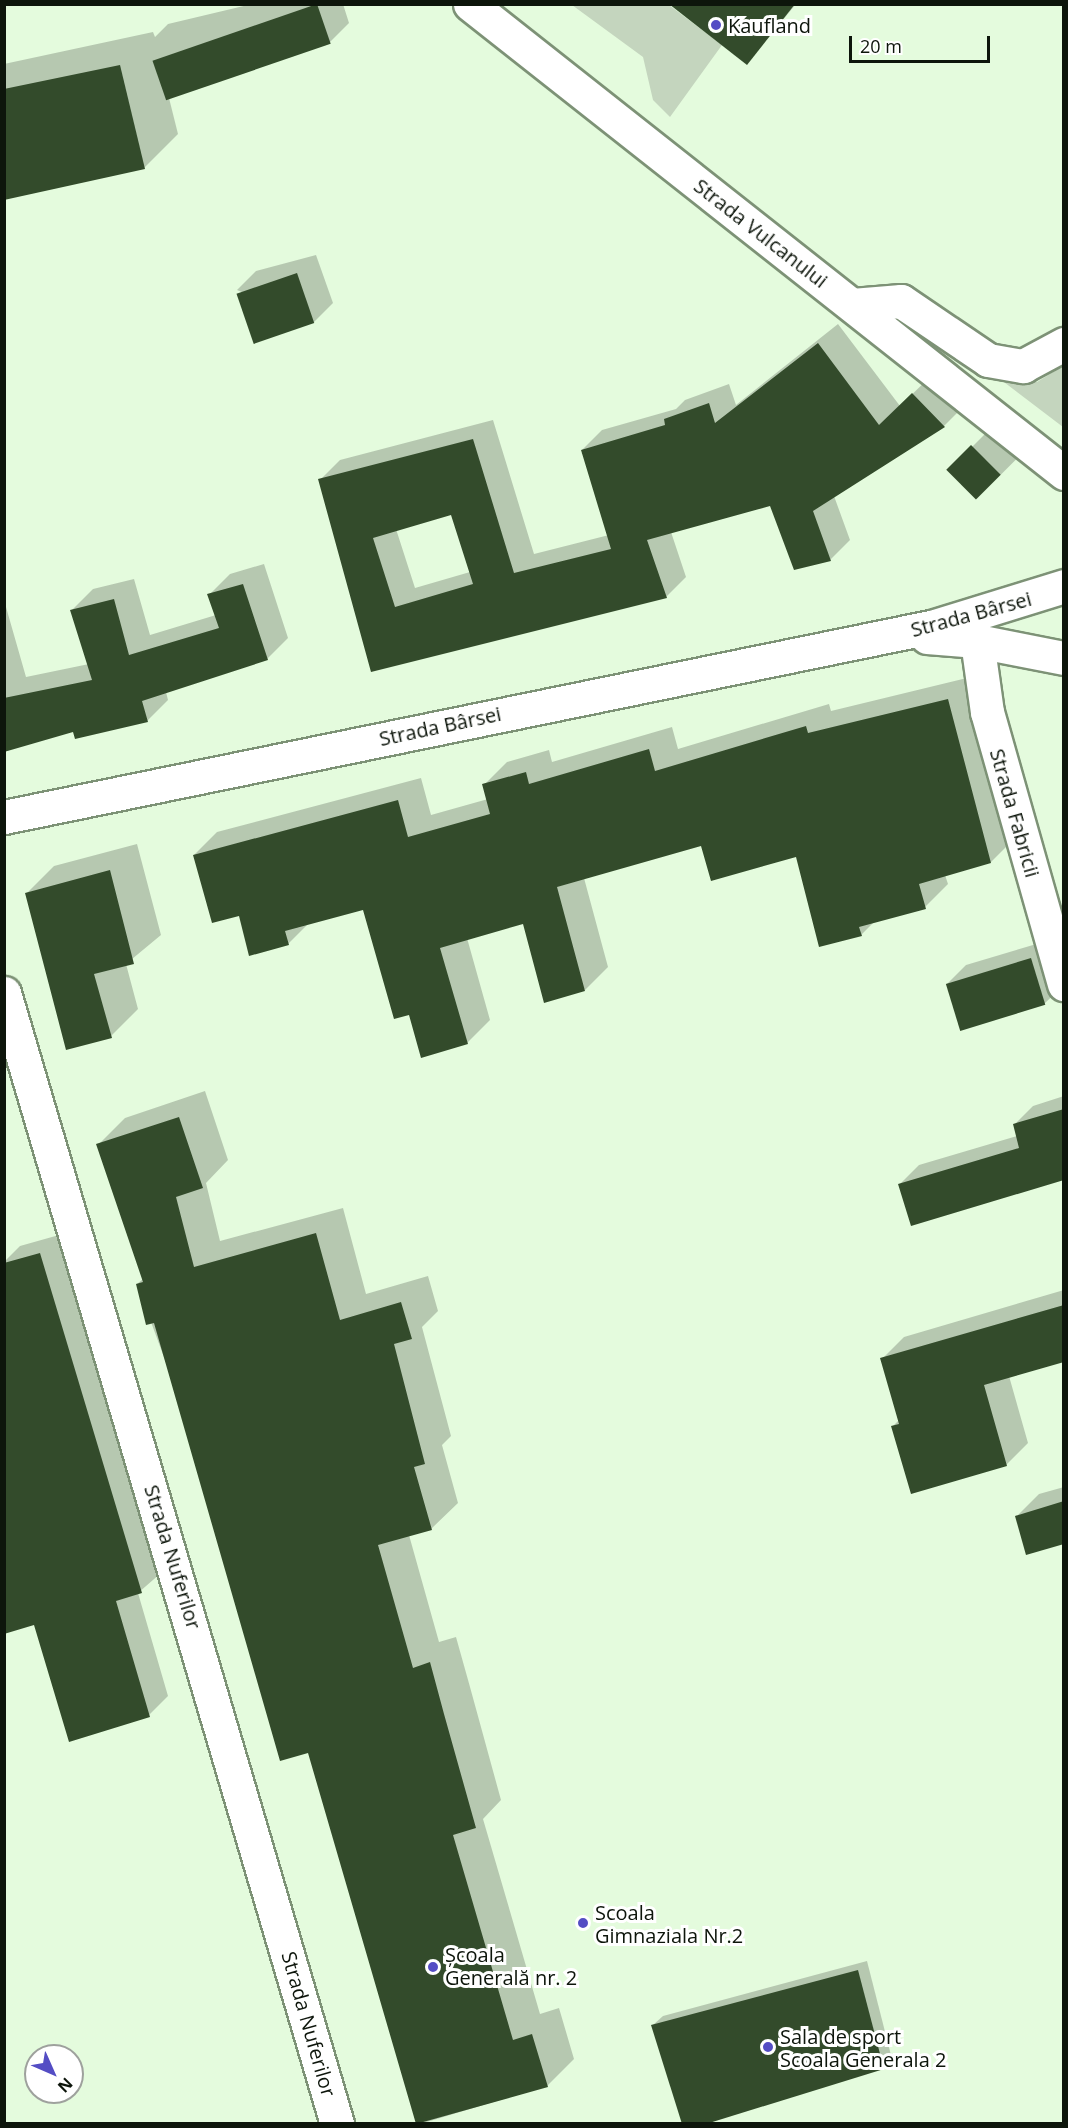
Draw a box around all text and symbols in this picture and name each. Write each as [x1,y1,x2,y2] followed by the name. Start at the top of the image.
[728,13,811,37] place label: Kaufland
[709,18,723,32] marker: Kaufland
[852,24,993,62] scale bar
[860,34,902,58] text: 20 m
[689,173,833,293] street label: Strada Vulcanului
[908,586,1034,642] street label: Strada Bârsei
[377,701,503,751] street label: Strada Bârsei
[985,746,1045,880] street label: Strada Fabricii
[140,1482,206,1632] street label: Strada Nuferilor
[595,1900,743,1947] place label: Scoala Gimnaziala Nr.2
[576,1916,590,1930] marker: Scoala Gimnaziala Nr.2
[445,1943,577,1990] place label: Școala Generală nr. 2
[277,1949,341,2099] street label: Strada Nuferilor
[426,1960,440,1974] marker: Școala Generală nr. 2
[780,2024,946,2071] place label: Sala de sport Scoala Generala 2
[761,2040,775,2054] marker: Sala de sport Scoala Generala 2
[24,2044,84,2104] north arrow
[53,2073,78,2098] text: N

